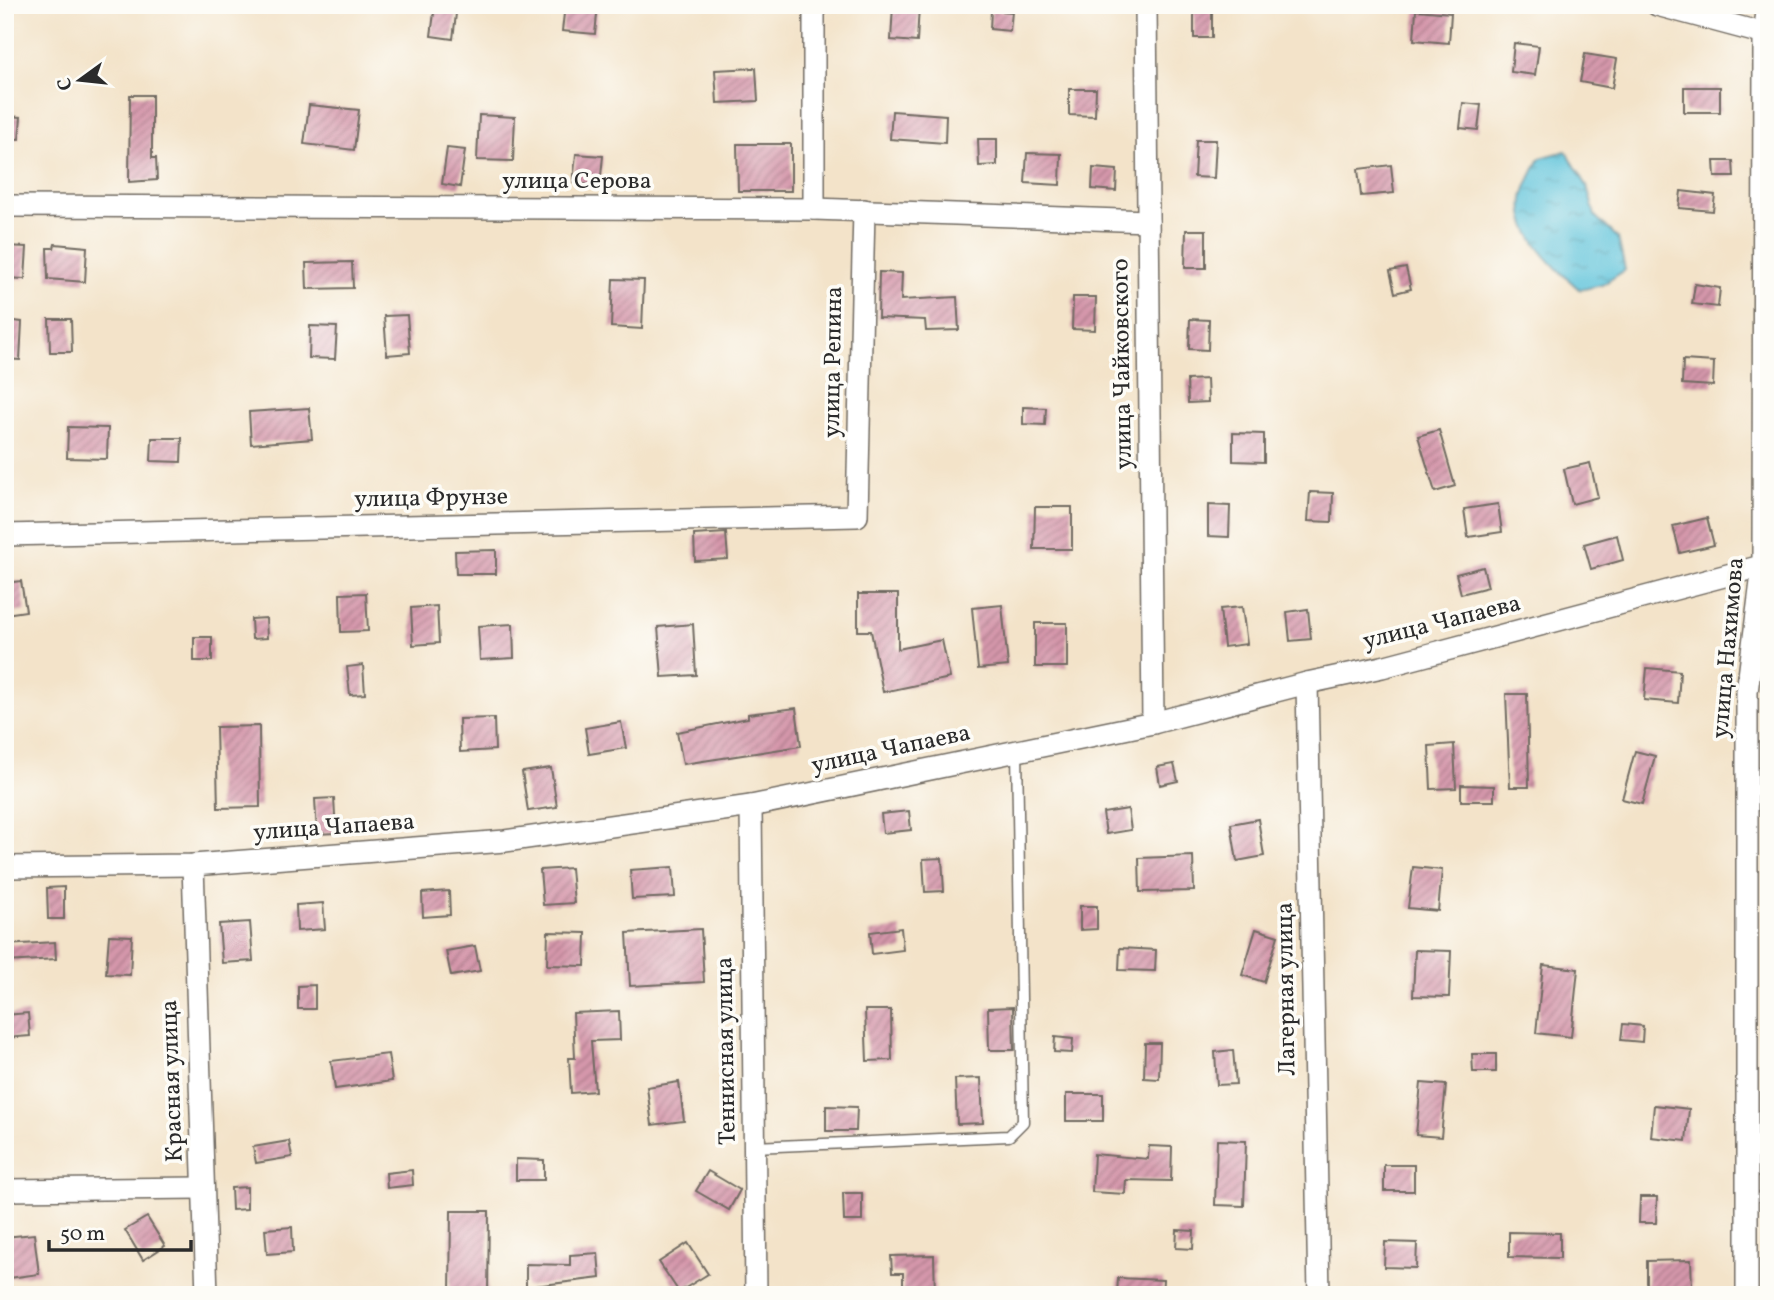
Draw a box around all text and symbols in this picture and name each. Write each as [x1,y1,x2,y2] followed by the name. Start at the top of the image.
[46,46,116,116] north arrow
[51,75,80,93] text: С
[502,165,652,199] street label: улица Серова
[1104,258,1142,470] street label: улица Чайковского
[816,286,852,438] street label: улица Репина
[354,481,508,517] street label: улица Фрунзе
[1704,556,1754,740] street label: улица Нахимова
[1359,587,1525,659] street label: улица Чапаева
[808,717,974,783] street label: улица Чапаева
[252,805,416,851] street label: улица Чапаева
[1268,902,1306,1076] street label: Лагерная улица
[708,957,746,1145] street label: Теннисная улица
[153,999,193,1163] street label: Красная улица
[49,1209,191,1253] scale bar
[60,1220,105,1249] text: 50 m

